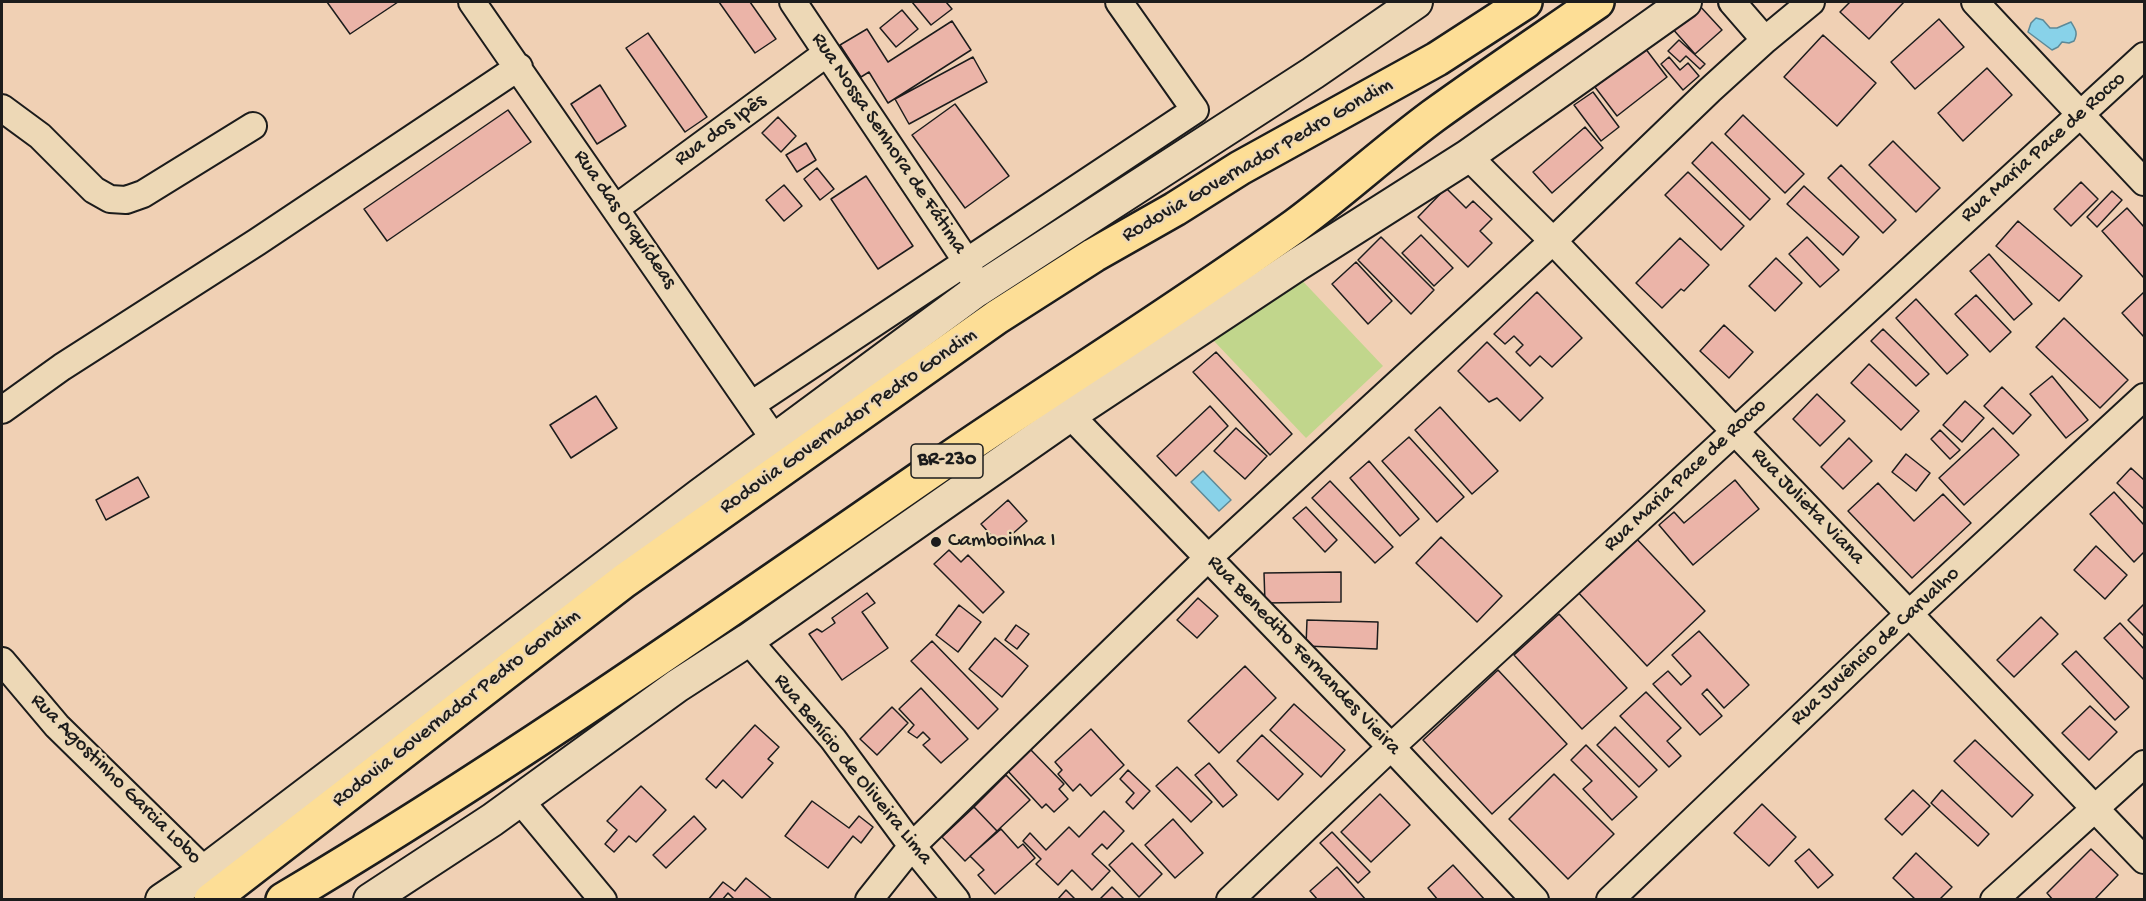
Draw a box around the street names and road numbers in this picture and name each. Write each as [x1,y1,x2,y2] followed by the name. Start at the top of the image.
[805,29,971,259] street label: Rua Nossa Senhora de Fátima
[1956,67,2132,229] street label: Rua Maria Pace de Rocco
[1118,73,1398,249] street label: Rodovia Governador Pedro Gondim
[670,89,772,173] street label: Rua dos Ipês
[567,146,681,294] street label: Rua das Orquídeas
[715,323,983,521] street label: Rodovia Governador Pedro Gondim
[1599,394,1773,558] street label: Rua Maria Pace de Rocco
[1745,443,1869,571] street label: Rua Julieta Viana
[911,444,983,478] road number: BR-230
[1201,551,1405,761] street label: Rua Benedito Fernandes Vieira
[1786,562,1966,732] street label: Rua Juvêncio de Carvalho
[328,604,586,814] street label: Rodovia Governador Pedro Gondim
[767,669,937,871] street label: Rua Benício de Oliveira Lima
[24,689,206,871] street label: Rua Agostinho Garcia Lobo

